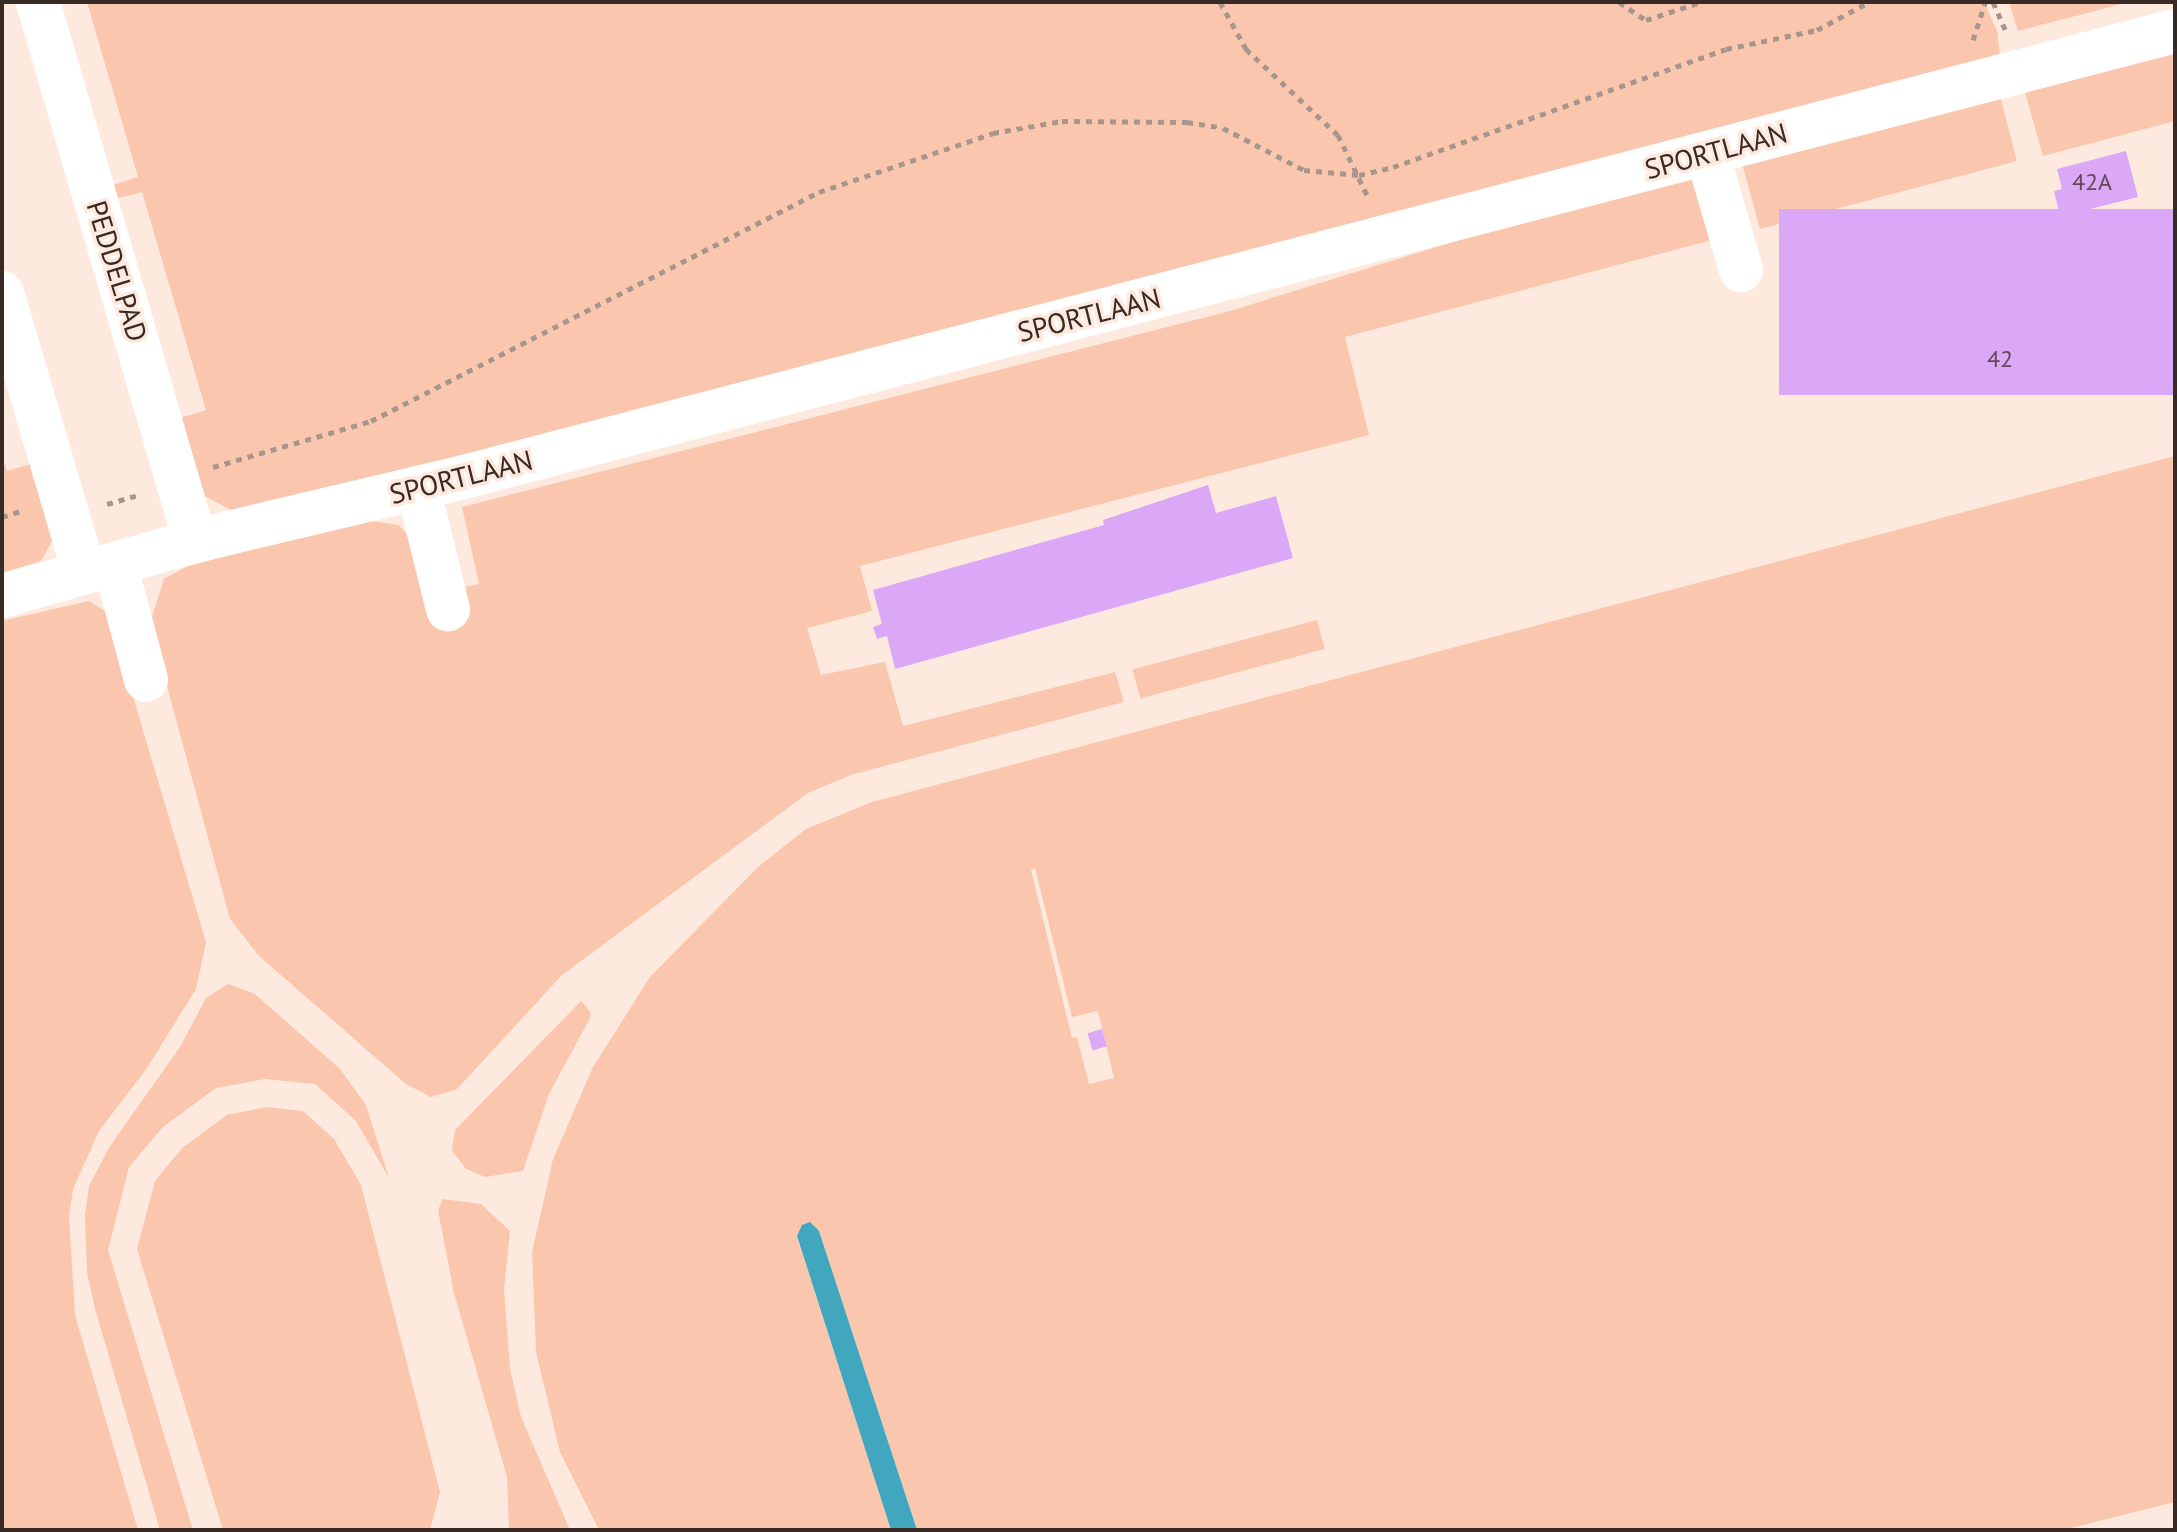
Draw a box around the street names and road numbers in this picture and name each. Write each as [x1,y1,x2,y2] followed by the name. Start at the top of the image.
[1641,116,1791,186] street label: SPORTLAAN
[80,197,154,345] street label: PEDDELPAD
[1014,281,1164,349] street label: SPORTLAAN
[386,443,536,511] street label: SPORTLAAN

